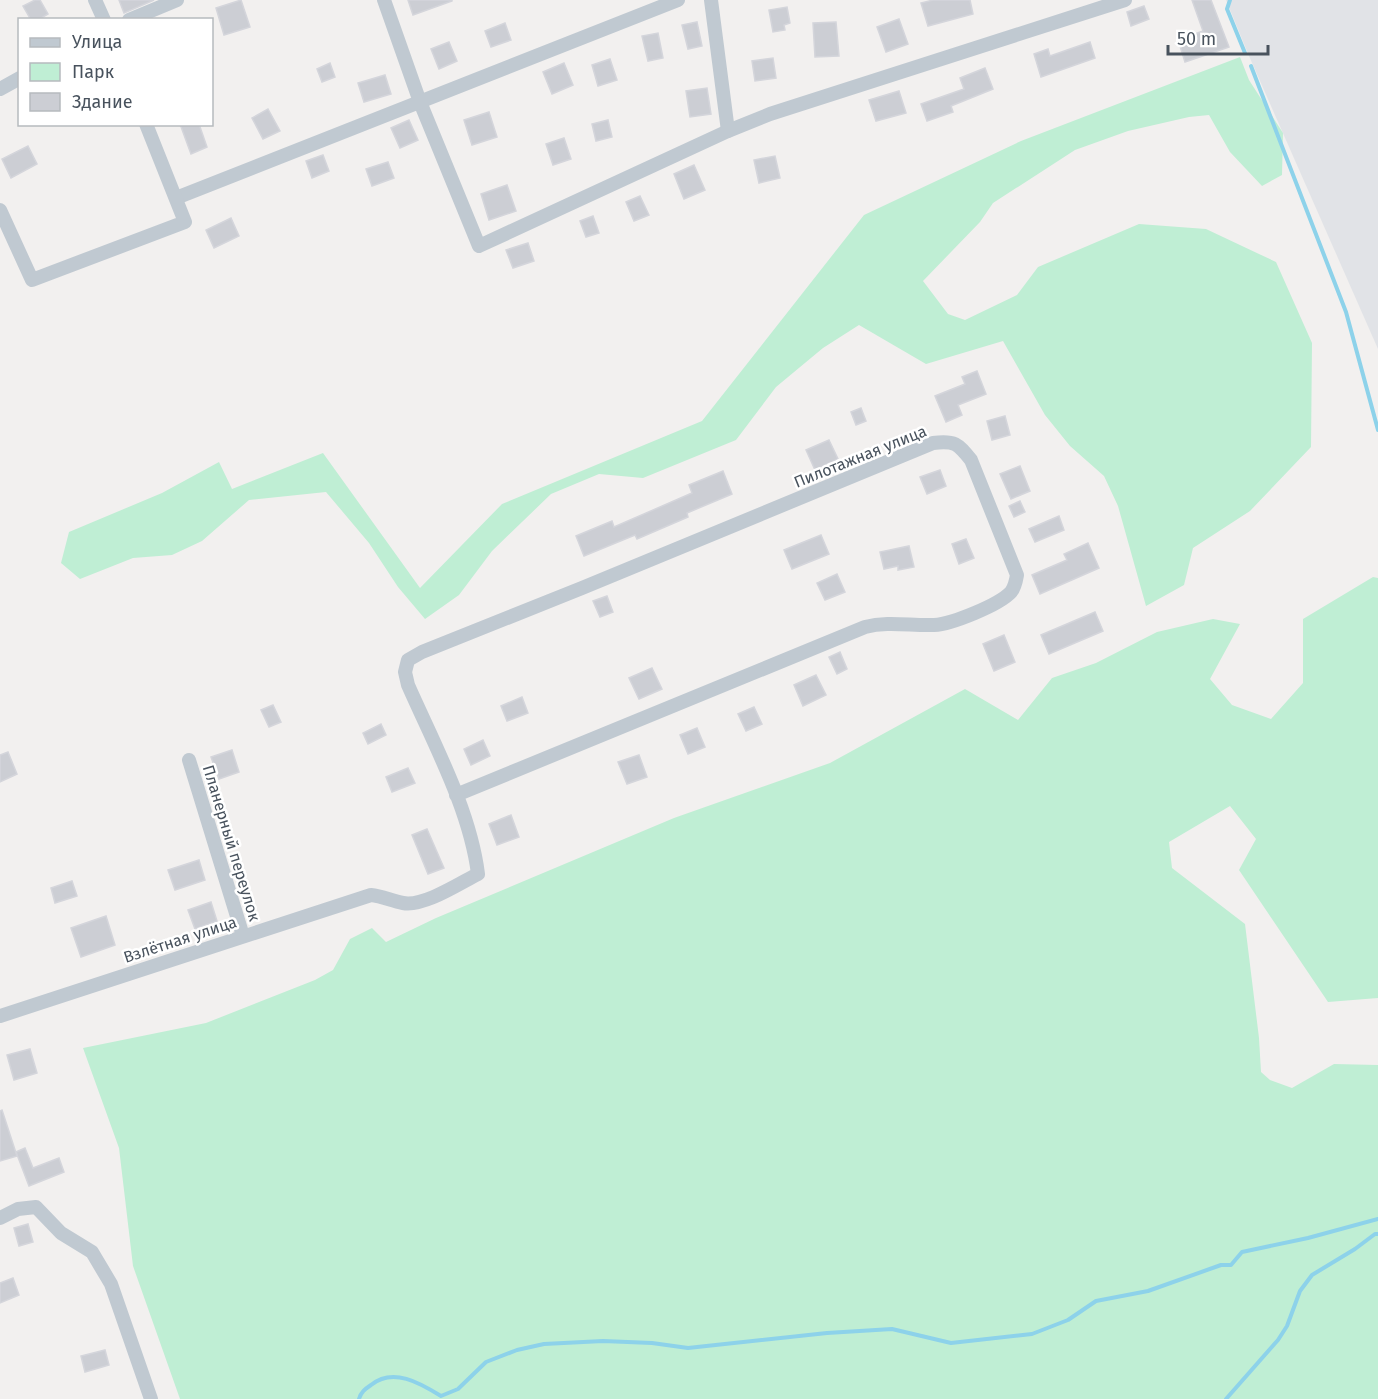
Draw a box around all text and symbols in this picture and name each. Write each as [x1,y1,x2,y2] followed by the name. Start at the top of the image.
[18,18,213,126] legend
[1168,18,1268,56] scale bar
[1177,28,1216,50] text: 50 m
[72,31,122,53] text: Улица
[72,61,115,83] text: Парк
[72,91,133,113] text: Здание
[791,421,929,492] street label: Пилотажная улица
[199,763,265,924] street label: Планерный переулок
[121,912,239,967] street label: Взлётная улица

